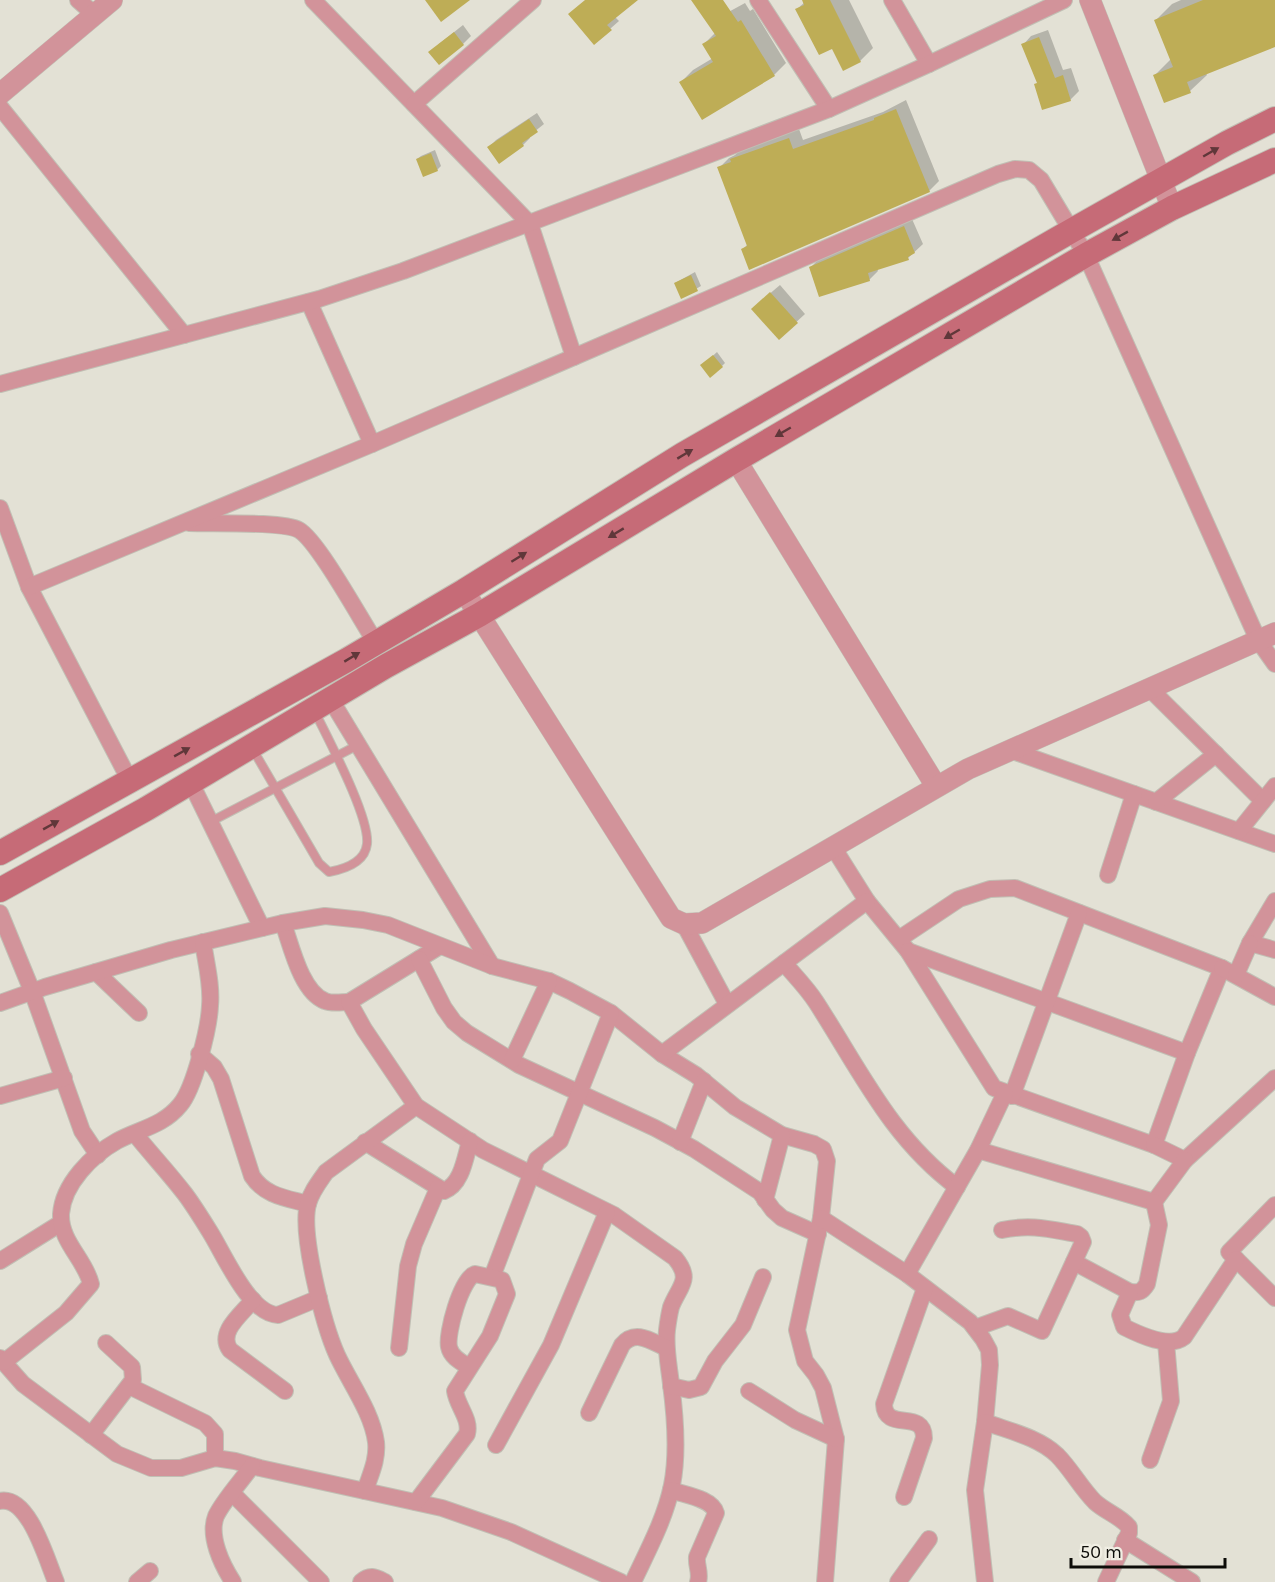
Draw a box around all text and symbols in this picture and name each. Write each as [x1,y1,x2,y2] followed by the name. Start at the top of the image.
[1203,147,1220,157] one-way arrow
[1112,231,1129,241] one-way arrow
[944,328,960,339] one-way arrow
[775,427,791,438] one-way arrow
[677,449,694,459] one-way arrow
[608,527,624,538] one-way arrow
[511,551,527,562] one-way arrow
[344,652,360,663] one-way arrow
[173,748,190,758] one-way arrow
[43,820,60,830] one-way arrow
[1071,1531,1226,1569] scale bar
[1080,1541,1122,1563] text: 50 m

